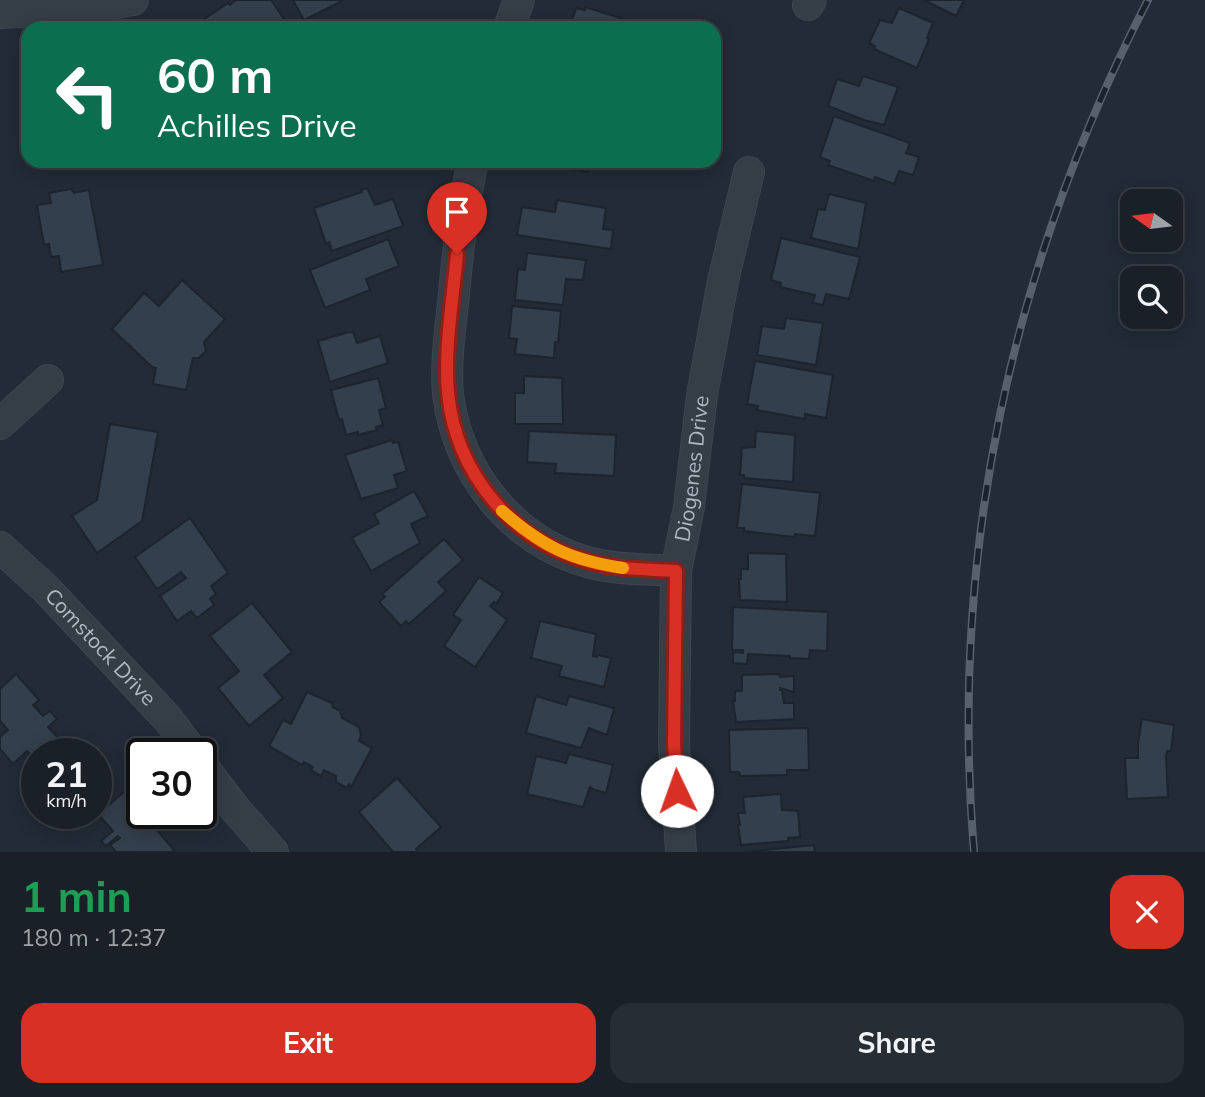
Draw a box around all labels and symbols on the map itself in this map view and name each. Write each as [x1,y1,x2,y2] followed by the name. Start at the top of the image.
[427,182,487,254] pin
[1120,189,1183,252] north arrow
[668,394,714,544] street label: Diogenes Drive
[40,582,162,710] street label: Comstock Drive
[126,738,217,829] speed limit sign: 30
[640,754,714,828] position arrow

